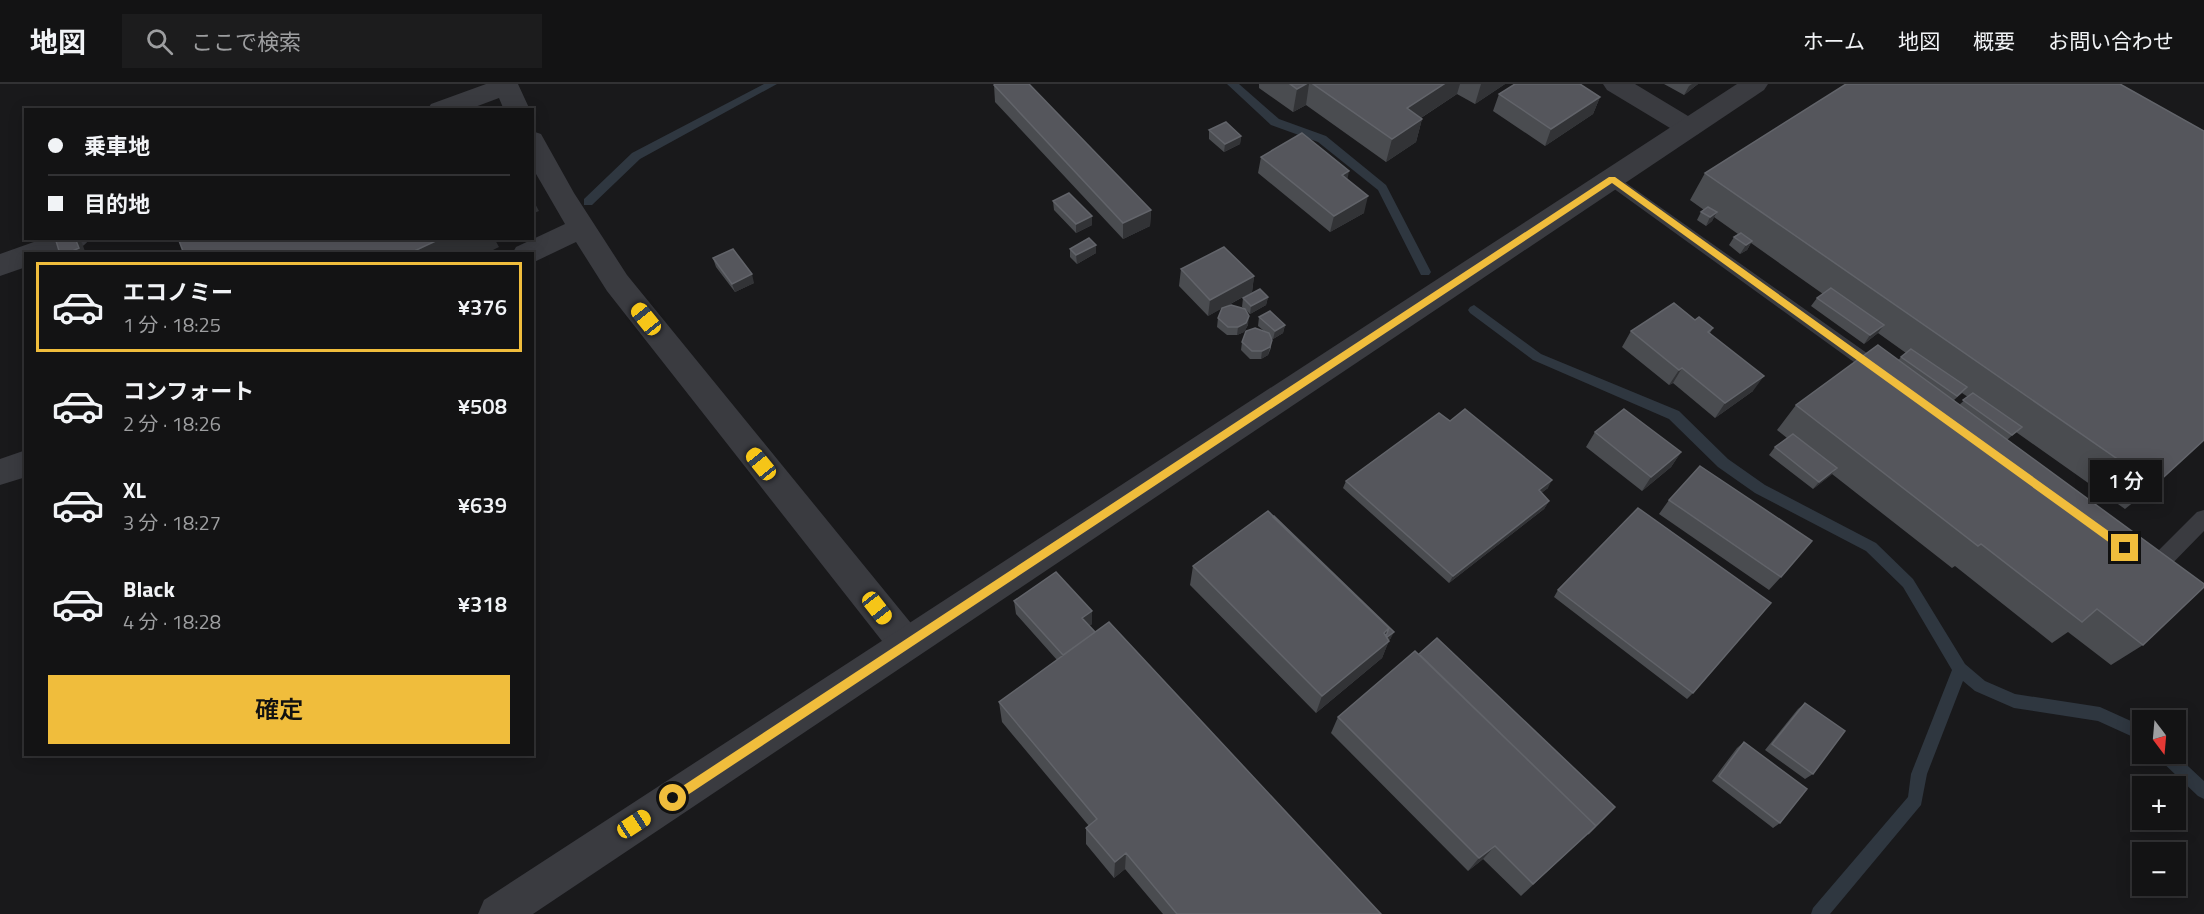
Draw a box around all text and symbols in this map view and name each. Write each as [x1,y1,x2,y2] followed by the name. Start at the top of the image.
[122,14,542,68] search box
[30,20,86,63] text: 地図
[143,25,176,58] icon: search
[191,25,301,59] text: ここで検索
[1803,25,1865,57] text: ホーム
[1898,25,1940,57] text: 地図
[1973,25,2015,57] text: 概要
[2048,25,2174,57] text: お問い合わせ
[84,129,150,163] text: 乗車地
[84,187,150,221] text: 目的地
[123,275,233,309] text: エコノミー
[51,280,105,334] icon: car
[458,290,507,324] text: ¥376
[628,299,664,339] car
[123,309,221,340] text: 1 分 · 18:25
[123,374,254,408] text: コンフォート
[51,379,105,433] icon: car
[458,389,507,423] text: ¥508
[123,408,221,439] text: 2 分 · 18:26
[743,444,779,484] car
[2089,461,2161,503] callout: 1 分
[2108,465,2144,496] text: 1 分
[123,473,146,507] text: XL
[51,478,105,532] icon: car
[458,488,507,522] text: ¥639
[123,507,221,538] text: 3 分 · 18:27
[2111,534,2138,561] route end
[123,572,175,606] text: Black
[51,577,105,631] icon: car
[458,587,507,621] text: ¥318
[859,588,895,628] car
[123,606,221,637] text: 4 分 · 18:28
[48,675,510,744] button: 確定
[2132,710,2186,764] north arrow
[2132,710,2186,896] map controls
[2132,776,2186,830] button: +
[659,784,686,811] route start
[614,807,654,841] car
[2132,842,2186,896] button: −

